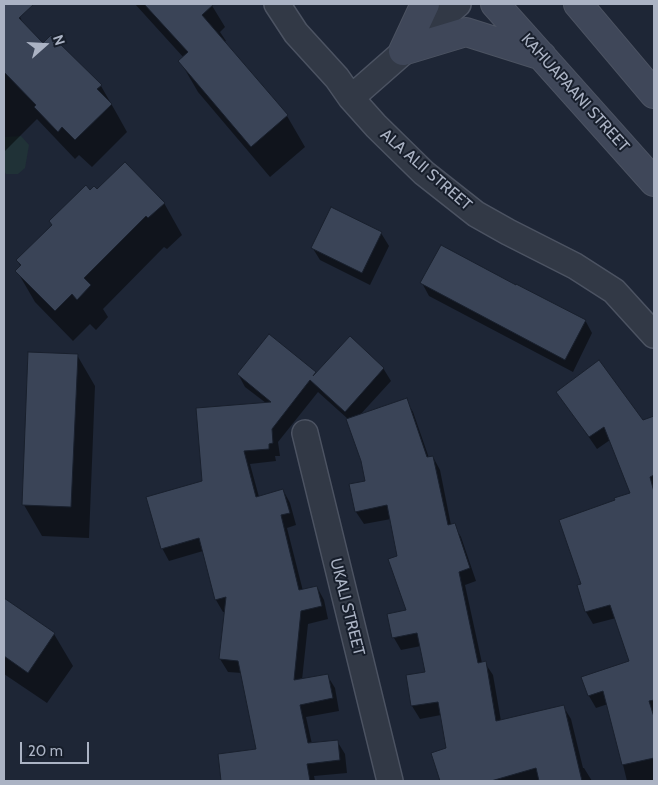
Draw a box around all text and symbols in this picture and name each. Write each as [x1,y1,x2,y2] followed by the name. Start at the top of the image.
[20,20,70,70] north arrow
[517,30,633,156] street label: KAHUAPAANI STREET
[49,33,69,48] text: N
[376,125,476,215] street label: ALA ALII STREET
[326,556,368,658] street label: UKALI STREET
[22,732,91,764] scale bar
[28,742,63,760] text: 20 m

